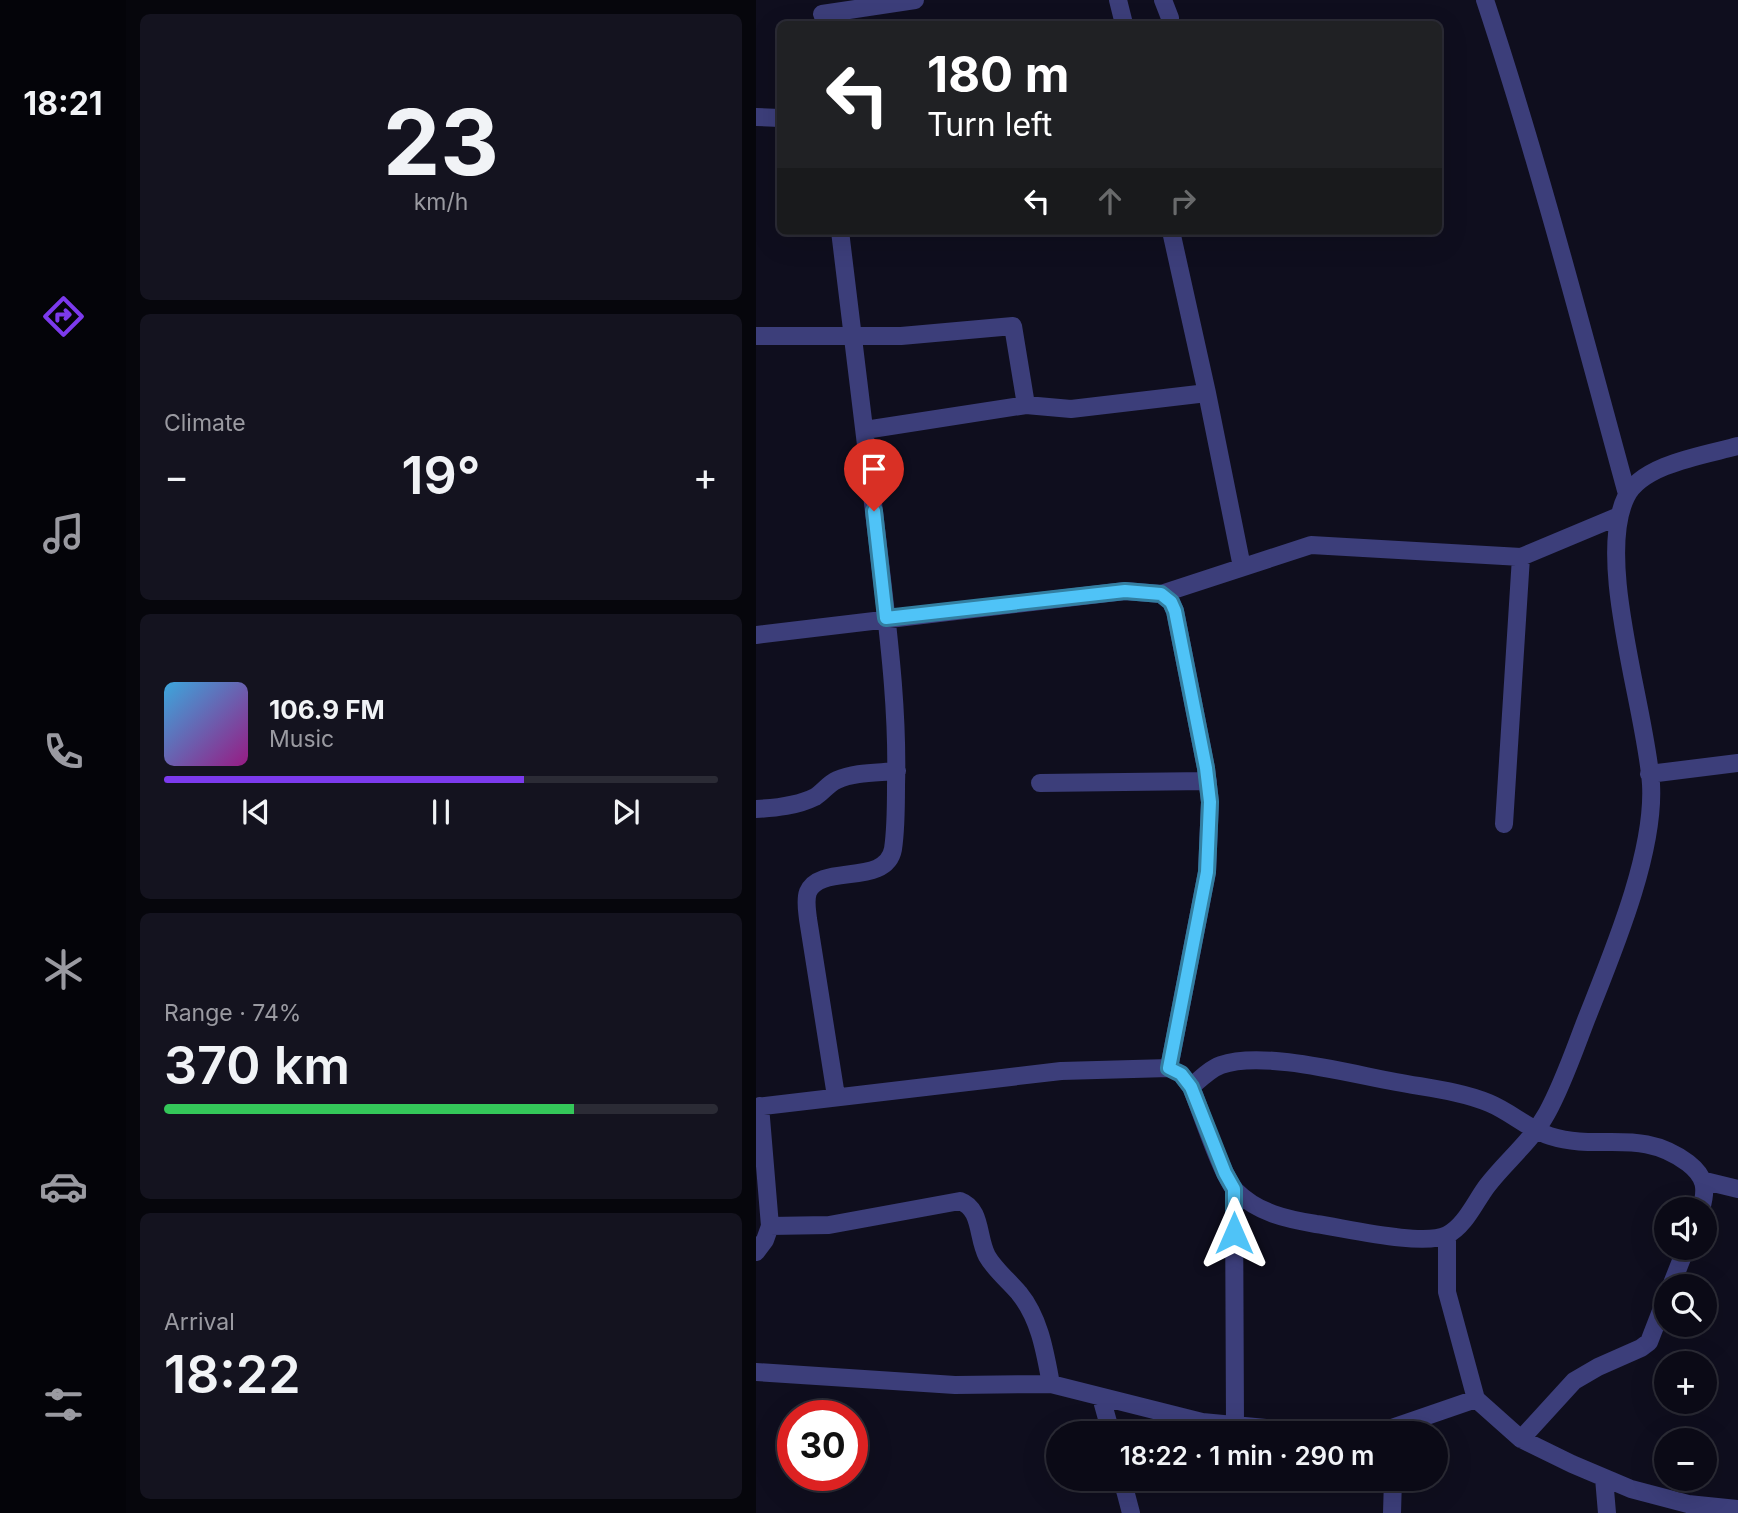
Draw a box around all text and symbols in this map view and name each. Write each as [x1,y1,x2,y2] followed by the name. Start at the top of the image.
[927,45,1069,104] text: 180 m
[812,49,903,140] icon: left
[23,84,103,123] text: 18:21
[383,87,499,197] text: 23
[927,105,1052,144] text: Turn left
[1018,182,1056,220] icon: left
[1091,182,1129,220] icon: ahead
[1164,182,1202,220] icon: right
[414,188,468,216] text: km/h
[39,292,88,341] icon: directions
[164,409,246,437] text: Climate
[844,439,904,511] pin
[401,444,481,507] text: 19°
[855,450,893,488] icon: arrive
[164,453,189,499] text: −
[693,453,718,499] text: +
[39,509,88,558] icon: music
[269,694,385,725] text: 106.9 FM
[269,725,334,753] text: Music
[39,727,88,776] icon: phone
[237,793,275,831] icon: previous
[422,793,460,831] icon: pause
[607,793,645,831] icon: next
[39,945,88,994] icon: climate
[164,999,301,1027] text: Range · 74%
[164,1034,350,1097] text: 370 km
[39,1162,88,1211] icon: car
[1197,1196,1271,1270] position arrow
[1654,1197,1717,1491] map controls
[1654,1197,1717,1260] button: sound
[1654,1274,1717,1337] button: search
[164,1308,235,1336] text: Arrival
[164,1343,301,1406] text: 18:22
[1654,1351,1717,1414] button: +
[39,1380,88,1429] icon: filters
[777,1400,868,1491] speed limit sign: 30
[1654,1428,1717,1491] button: −
[1120,1440,1374,1471] text: 18:22 · 1 min · 290 m

